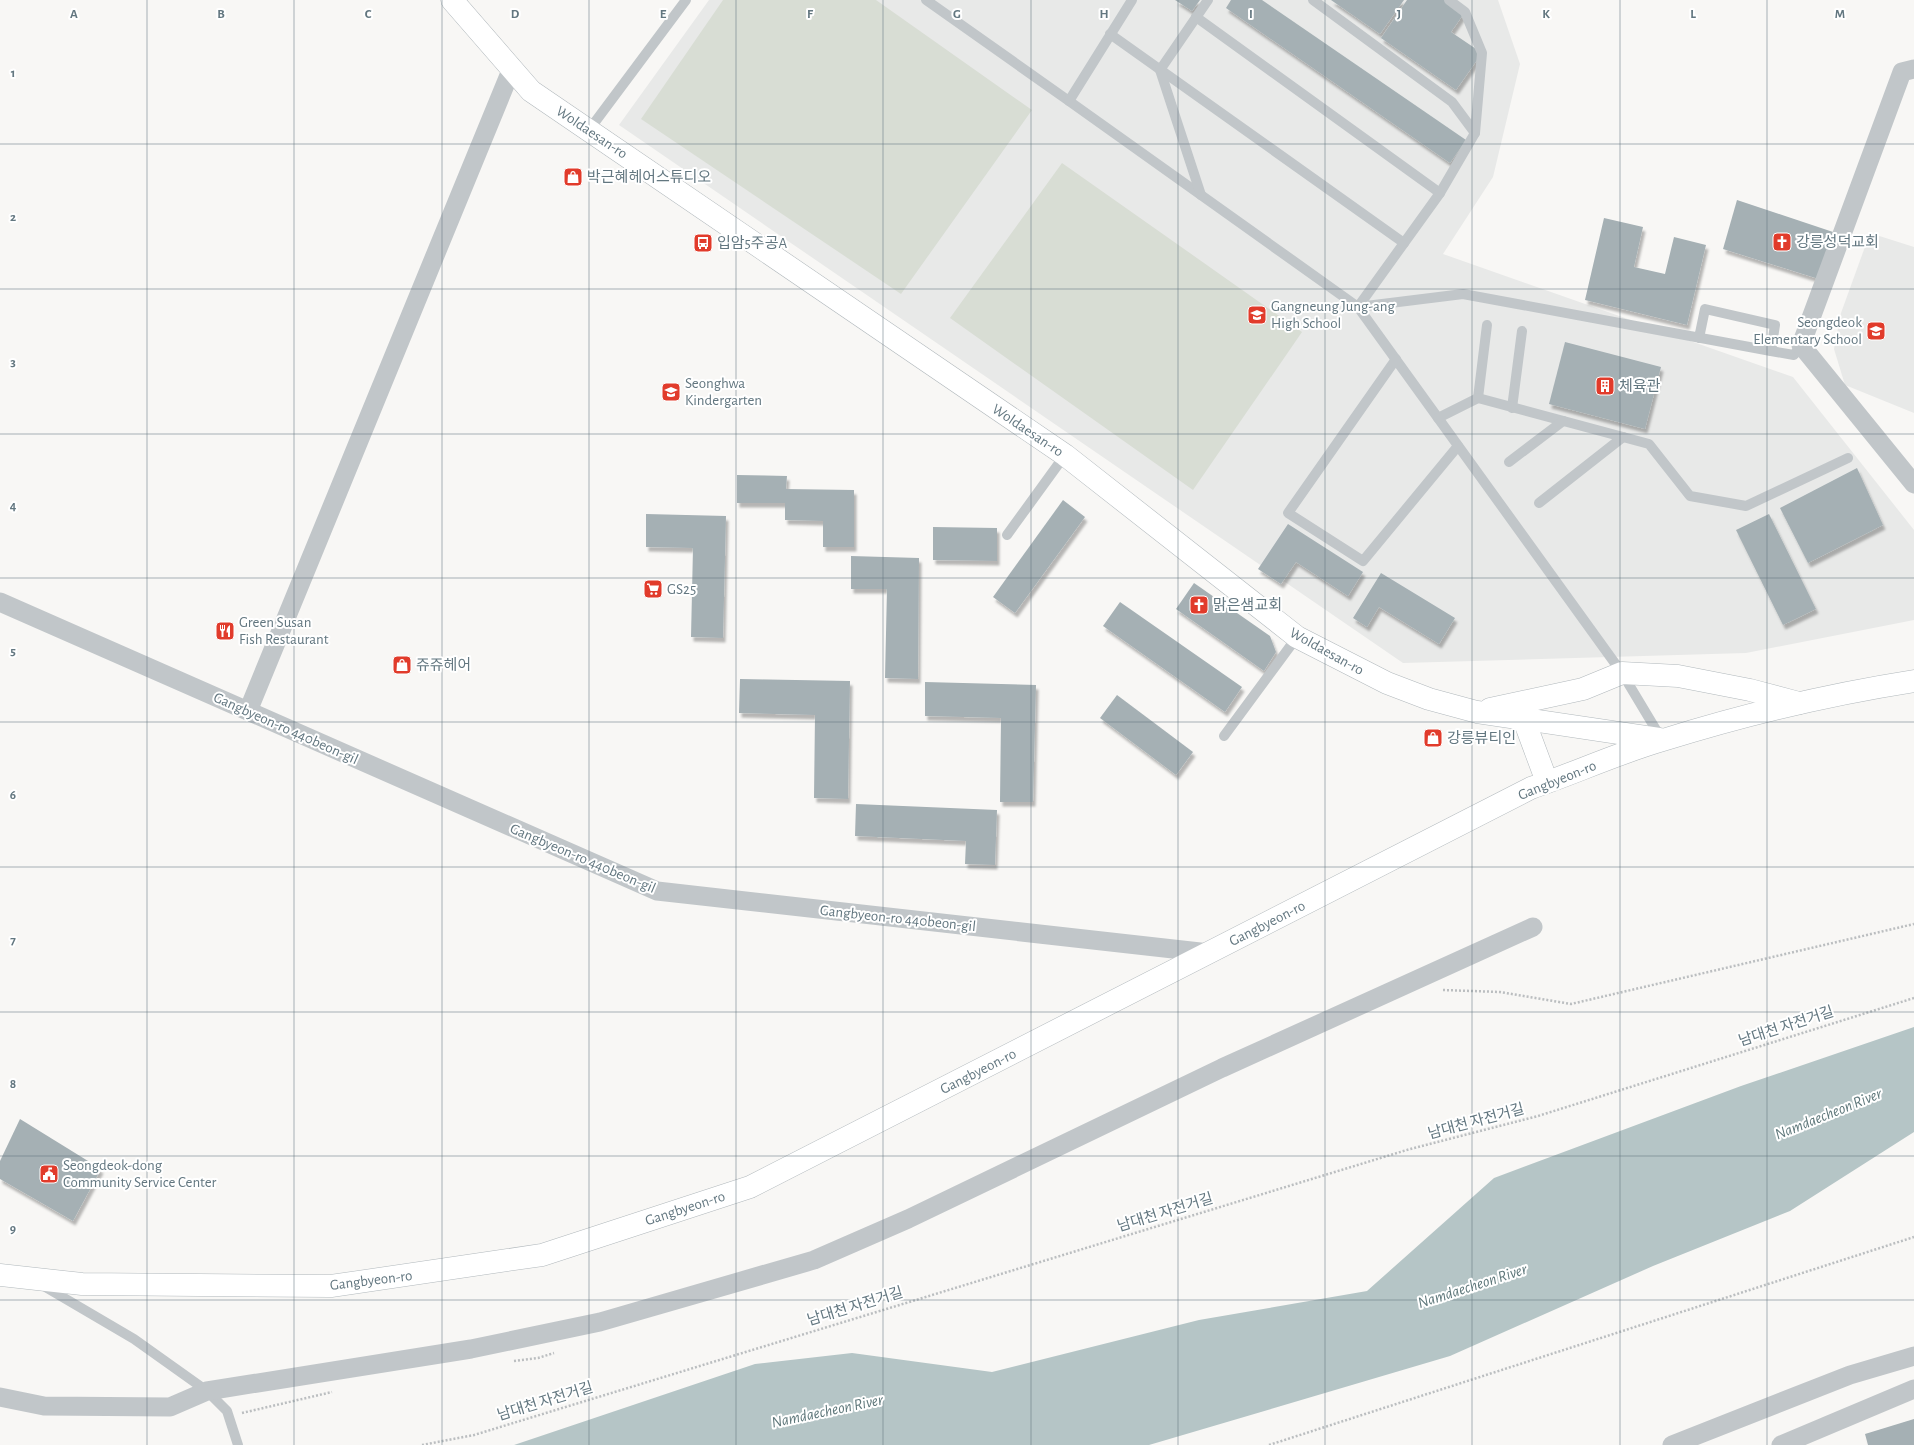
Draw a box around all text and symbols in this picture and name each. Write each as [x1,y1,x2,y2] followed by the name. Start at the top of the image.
[70,8,78,21] text: A
[217,8,225,21] text: B
[365,8,372,21] text: C
[511,8,520,21] text: D
[660,8,667,21] text: E
[807,8,814,21] text: F
[953,8,961,21] text: G
[1099,8,1109,21] text: H
[1249,8,1253,21] text: I
[1397,8,1401,21] text: J
[1542,8,1550,21] text: K
[1690,8,1696,21] text: L
[1835,8,1845,21] text: M
[11,67,15,80] text: 1
[553,103,630,162] street label: Woldaesan-ro
[562,166,584,188] shop icon: 박근혜헤어스튜디오
[587,169,711,185] place label: 박근혜헤어스튜디오
[10,211,16,224] text: 2
[1771,231,1793,253] church icon: 강릉성덕교회
[692,232,714,254] bus stop icon: 입암5주공A
[1796,234,1879,250] place label: 강릉성덕교회
[717,235,787,251] place label: 입암5주공A
[1271,299,1396,331] place label: Gangneung Jung-ang High School
[1246,304,1268,326] school or university icon: Gangneung Jung-ang High School
[1753,315,1862,347] place label: Seongdeok Elementary School
[1865,320,1887,342] school or university icon: Seongdeok Elementary School
[10,356,16,369] text: 3
[1594,375,1616,397] building icon: 체육관
[685,376,762,408] place label: Seonghwa Kindergarten
[1619,378,1661,394] place label: 체육관
[660,381,682,403] school or university icon: Seonghwa Kindergarten
[989,401,1066,460] street label: Woldaesan-ro
[10,500,17,513] text: 4
[642,578,664,600] supermarket icon: GS25
[667,582,696,597] place label: GS25
[1188,594,1210,616] church icon: 맑은샘교회
[1213,597,1282,613] place label: 맑은샘교회
[239,615,329,647] place label: Green Susan Fish Restaurant
[214,620,236,642] restaurant icon: Green Susan Fish Restaurant
[1287,625,1366,678] street label: Woldaesan-ro
[10,645,16,658] text: 5
[391,654,413,676] shop icon: 쥬쥬헤어
[416,657,471,673] place label: 쥬쥬헤어
[211,690,360,767] street label: Gangbyeon-ro 440beon-gil
[1422,727,1444,749] shop icon: 강릉뷰티인
[1447,730,1516,746] place label: 강릉뷰티인
[1516,758,1598,803] street label: Gangbyeon-ro
[10,789,16,802] text: 6
[508,821,658,896] street label: Gangbyeon-ro 440beon-gil
[1227,898,1308,949] street label: Gangbyeon-ro
[819,903,977,934] street label: Gangbyeon-ro 440beon-gil
[10,934,16,947] text: 7
[1736,1002,1836,1049] street label: 남대천 자전거길
[938,1046,1019,1097] street label: Gangbyeon-ro
[10,1078,16,1091] text: 8
[1773,1085,1885,1143] water label: Namdaecheon River
[1426,1099,1526,1142] street label: 남대천 자전거길
[63,1158,217,1190] place label: Seongdeok-dong Community Service Center
[38,1163,60,1185] public building icon: Seongdeok-dong Community Service Center
[643,1189,727,1228] street label: Gangbyeon-ro
[1115,1189,1215,1234] street label: 남대천 자전거길
[10,1223,16,1236] text: 9
[1416,1261,1530,1311] water label: Namdaecheon River
[329,1268,413,1293] street label: Gangbyeon-ro
[805,1283,905,1328] street label: 남대천 자전거길
[495,1378,595,1423] street label: 남대천 자전거길
[770,1391,885,1431] water label: Namdaecheon River

